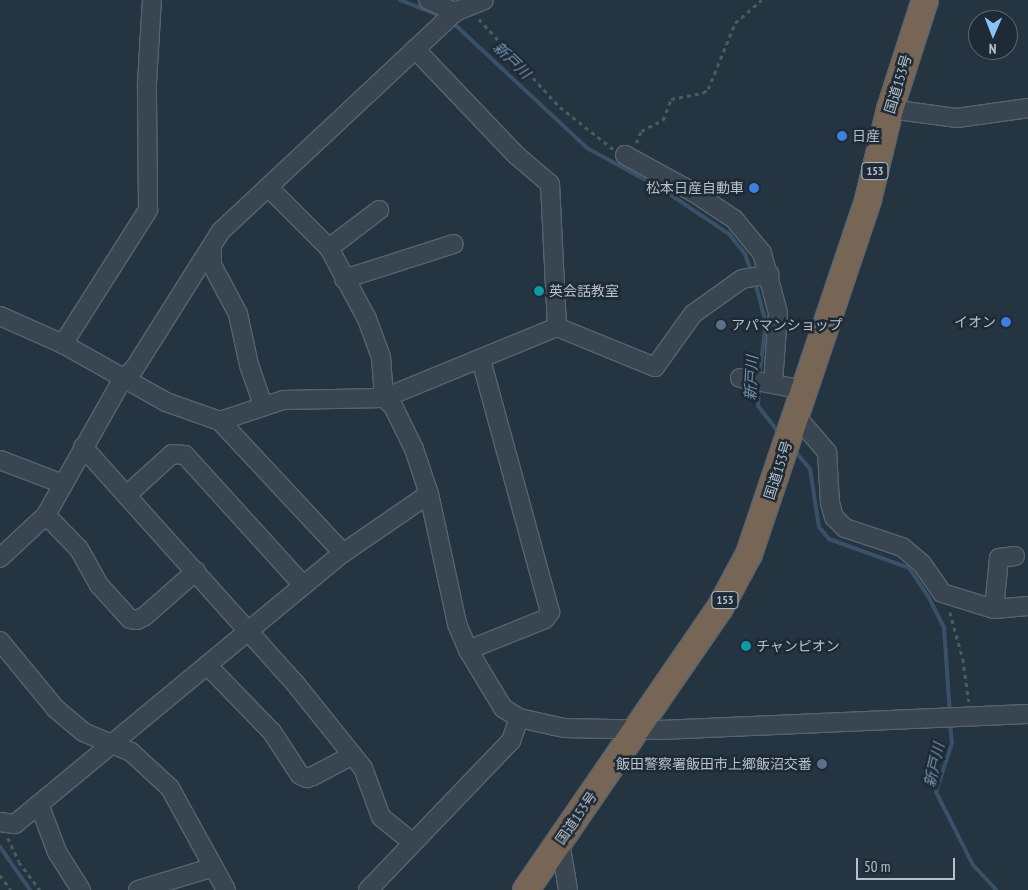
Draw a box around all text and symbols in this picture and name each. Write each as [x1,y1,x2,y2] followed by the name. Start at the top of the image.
[968,10,1018,60] north arrow
[490,38,534,82] water label: 新戸川
[989,40,997,58] text: N
[881,52,915,116] street label: 国道153号
[852,128,880,144] place label: 日産
[836,130,848,142] marker: 日産
[861,162,889,180] road number: 153
[646,180,744,196] place label: 松本日産自動車
[748,182,760,194] marker: 松本日産自動車
[549,283,619,299] place label: 英会話教室
[533,285,545,297] marker: 英会話教室
[954,314,996,330] place label: イオン
[1000,316,1012,328] marker: イオン
[731,317,843,333] place label: アパマンショップ
[715,319,727,331] marker: アパマンショップ
[741,355,761,401] water label: 新戸川
[761,438,795,502] street label: 国道153号
[711,590,739,610] road number: 153
[756,638,840,654] place label: チャンピオン
[740,640,752,652] marker: チャンピオン
[920,741,948,789] water label: 新戸川
[616,756,812,772] place label: 飯田警察署飯田市上郷飯沼交番
[816,758,828,770] marker: 飯田警察署飯田市上郷飯沼交番
[552,788,600,848] street label: 国道153号
[858,848,957,880] scale bar
[864,857,890,876] text: 50 m

